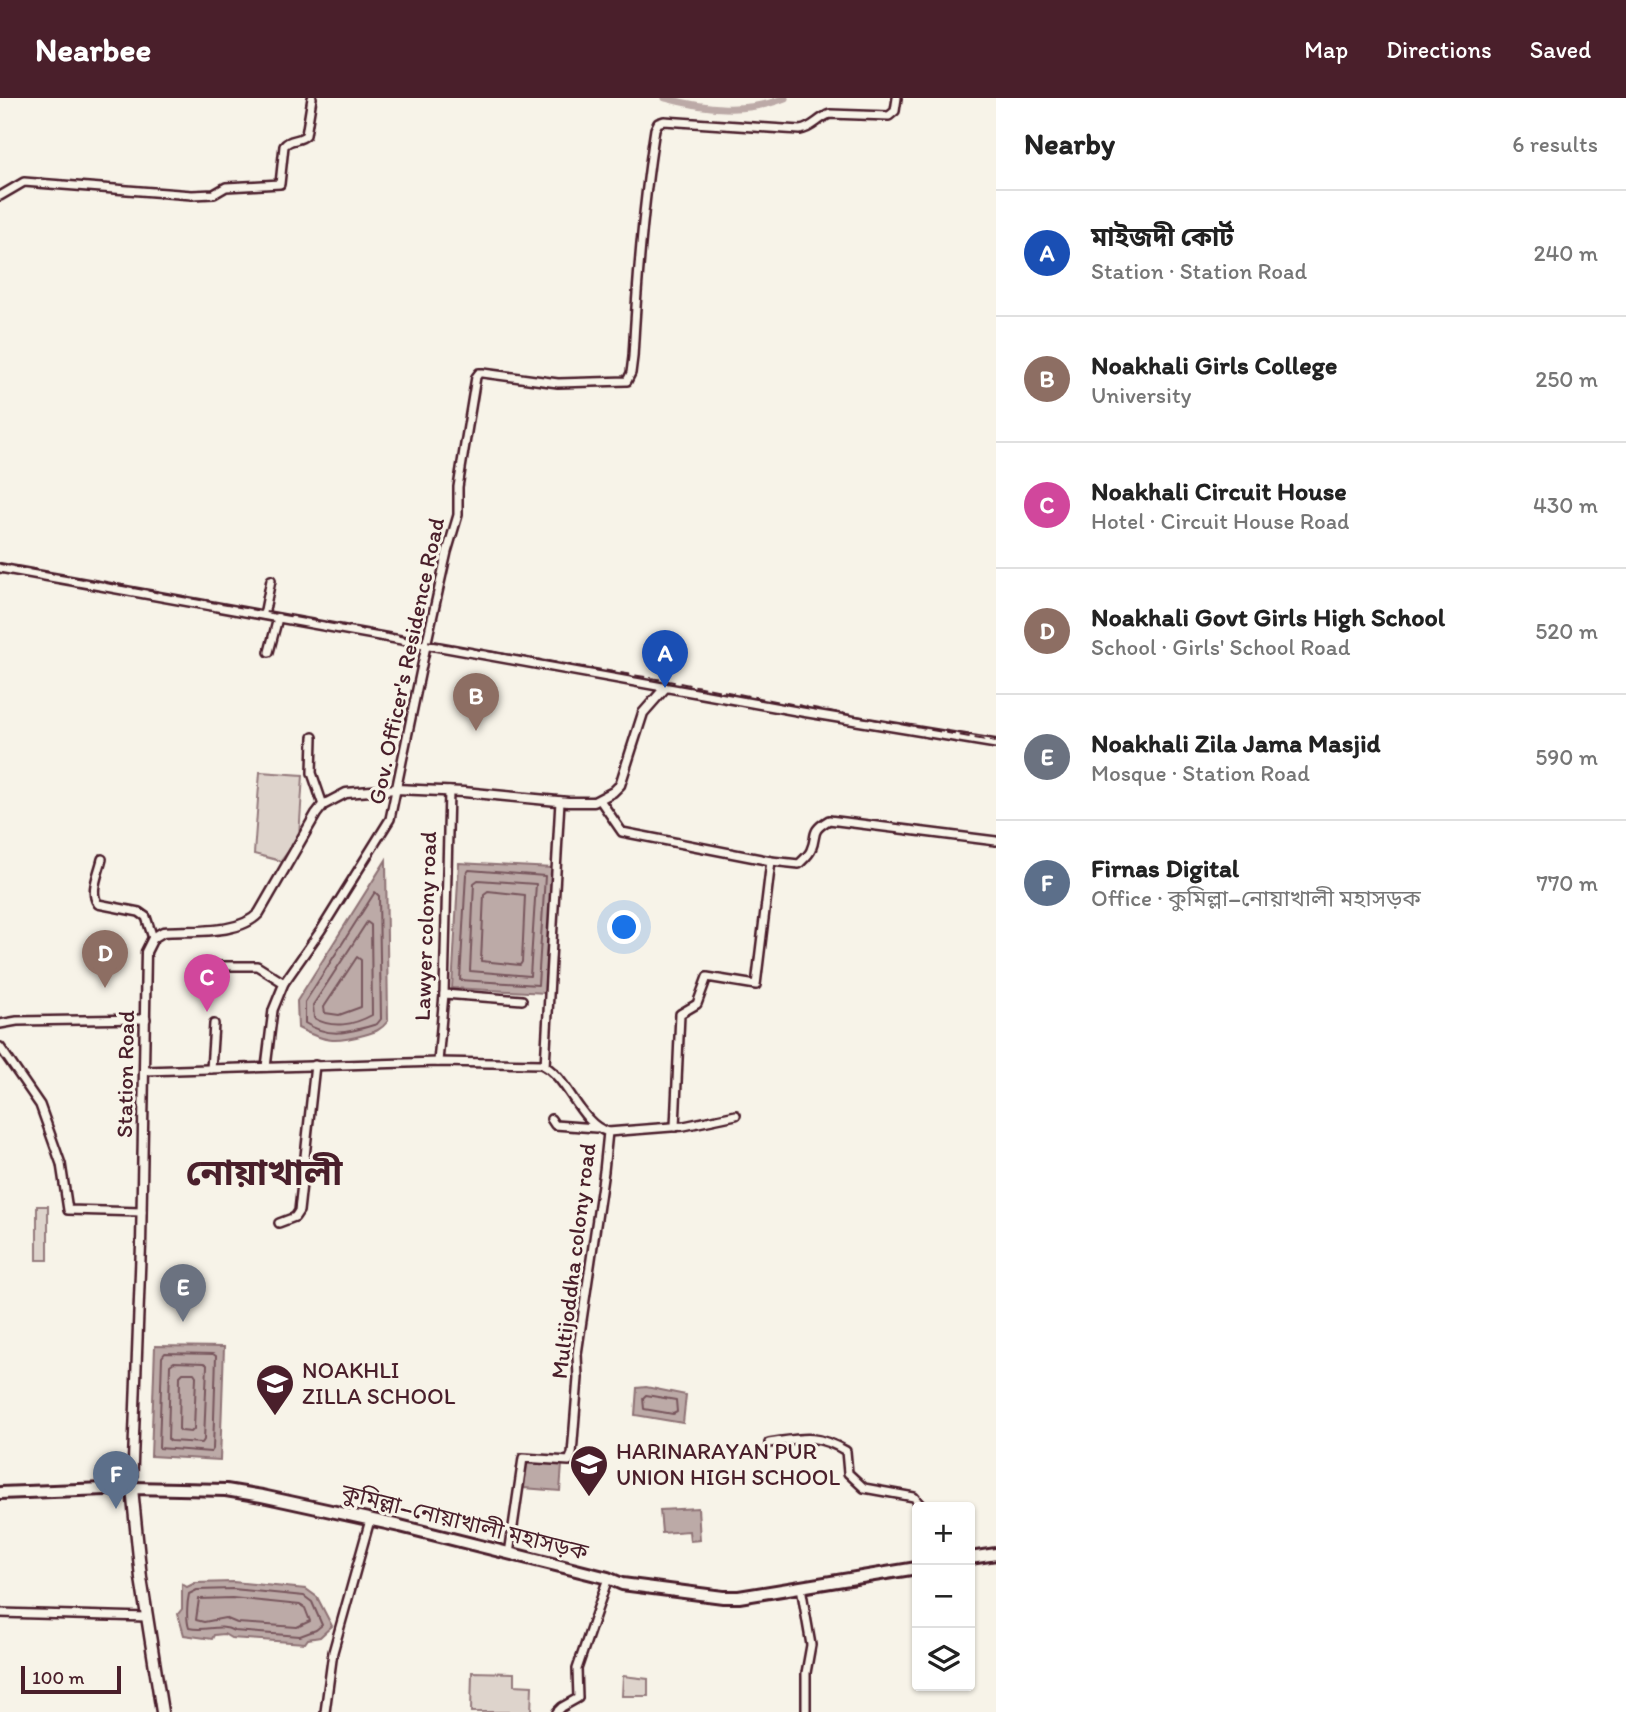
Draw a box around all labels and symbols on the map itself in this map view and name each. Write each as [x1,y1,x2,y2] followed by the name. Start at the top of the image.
[362,514,450,807] street label: Gov. Officer's Residence Road
[642,630,688,688] pin: A
[453,673,499,731] pin: B
[408,830,442,1021] street label: Lawyer colony road
[607,910,641,944] your location
[82,930,128,988] pin: D
[184,954,230,1012] pin: C
[110,1010,140,1138] street label: Station Road
[545,1141,601,1381] street label: Multijoddha colony road
[186,1150,343,1194] district label: নোয়াখালী
[160,1264,206,1322] pin: E
[302,1356,456,1410] place label: NOAKHLI ZILLA SCHOOL
[254,1362,296,1417] school or university icon: NOAKHLI ZILLA SCHOOL
[616,1437,840,1491] place label: HARINARAYAN PUR UNION HIGH SCHOOL
[568,1443,610,1498] school or university icon: HARINARAYAN PUR UNION HIGH SCHOOL
[93,1451,139,1509] pin: F
[338,1478,592,1566] street label: কুমিল্লা–নোয়াখালী মহাসড়ক
[21,1663,121,1695] scale bar

